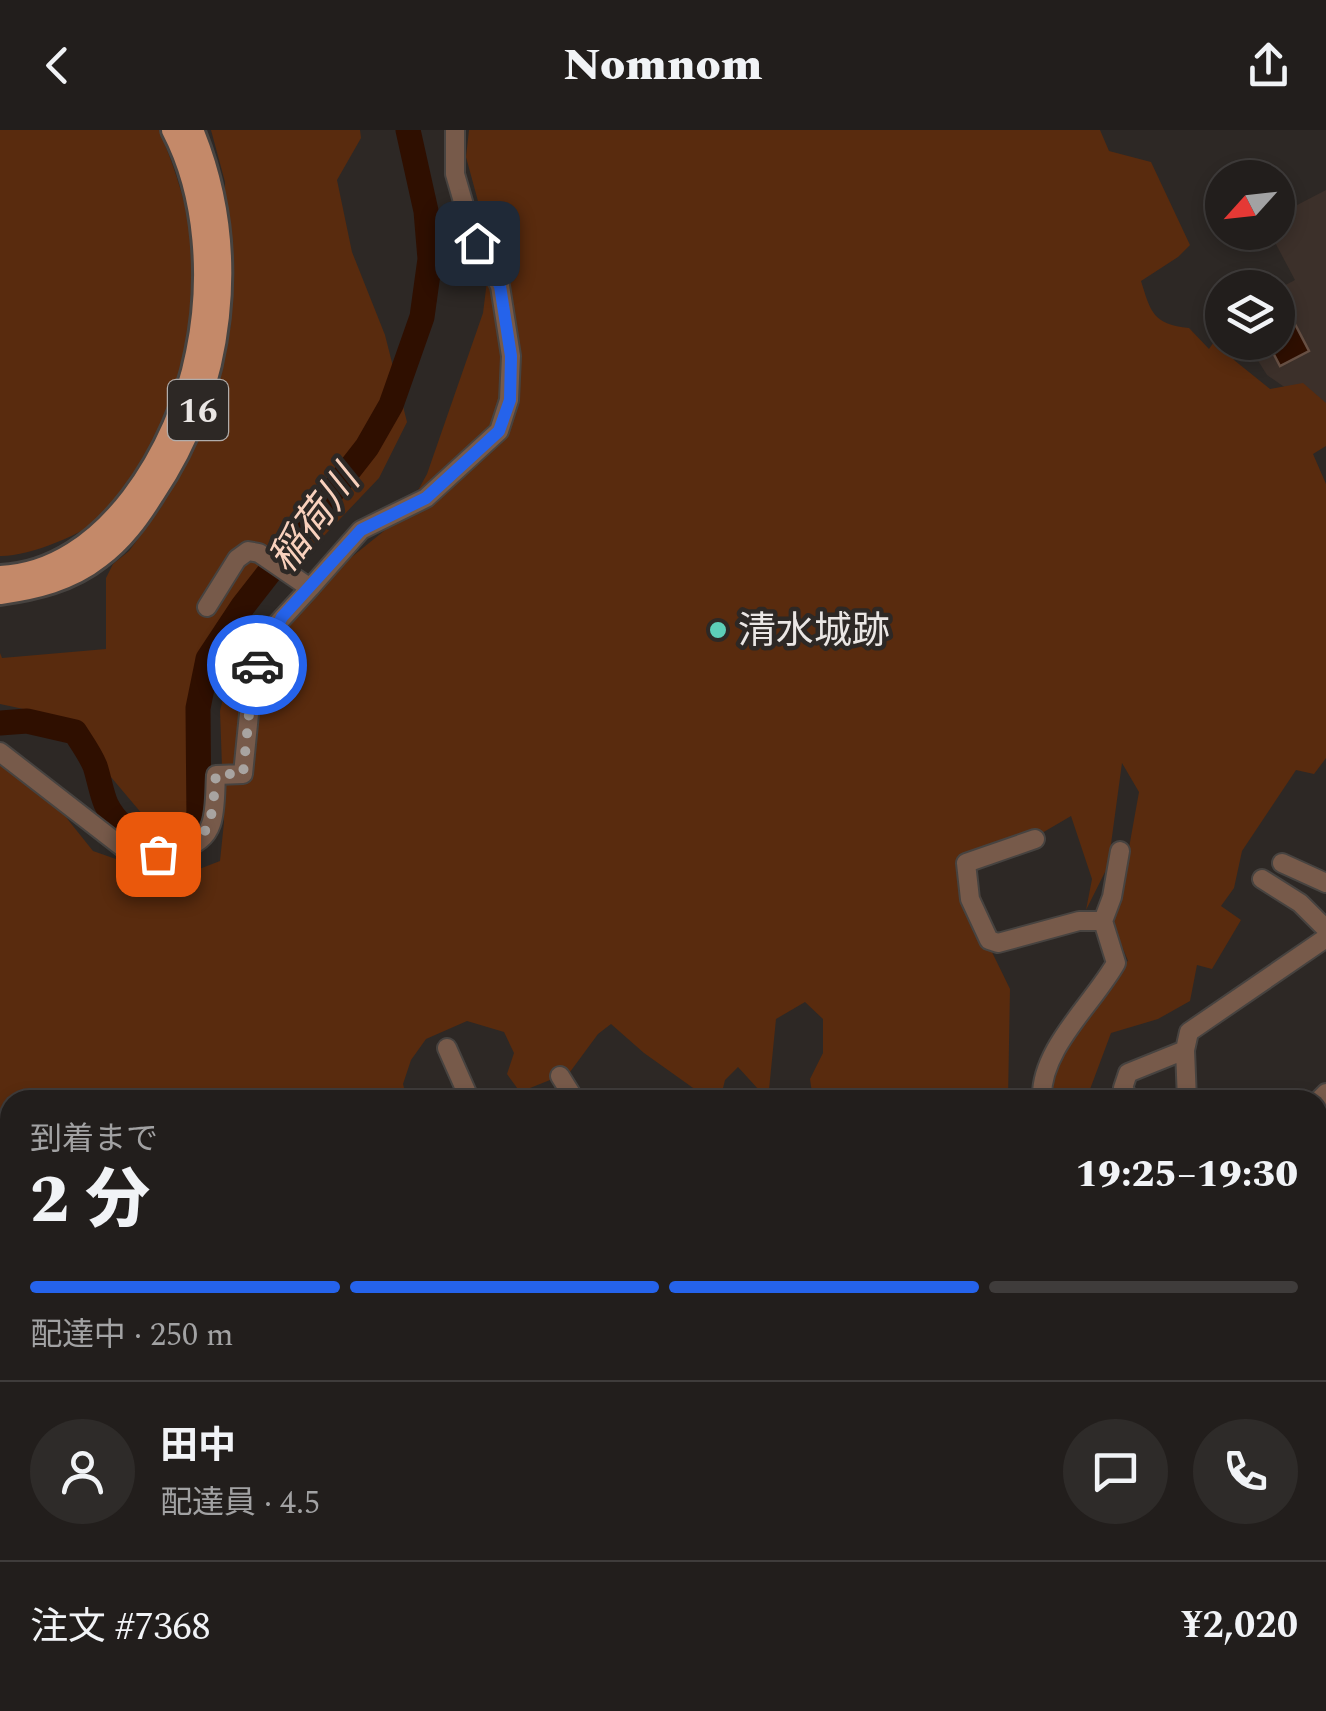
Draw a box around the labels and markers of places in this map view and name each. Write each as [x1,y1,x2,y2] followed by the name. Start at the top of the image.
[435,201,520,286] pin
[738,603,890,661] place label: 清水城跡
[707,619,729,641] marker: 清水城跡
[116,812,201,897] pin

